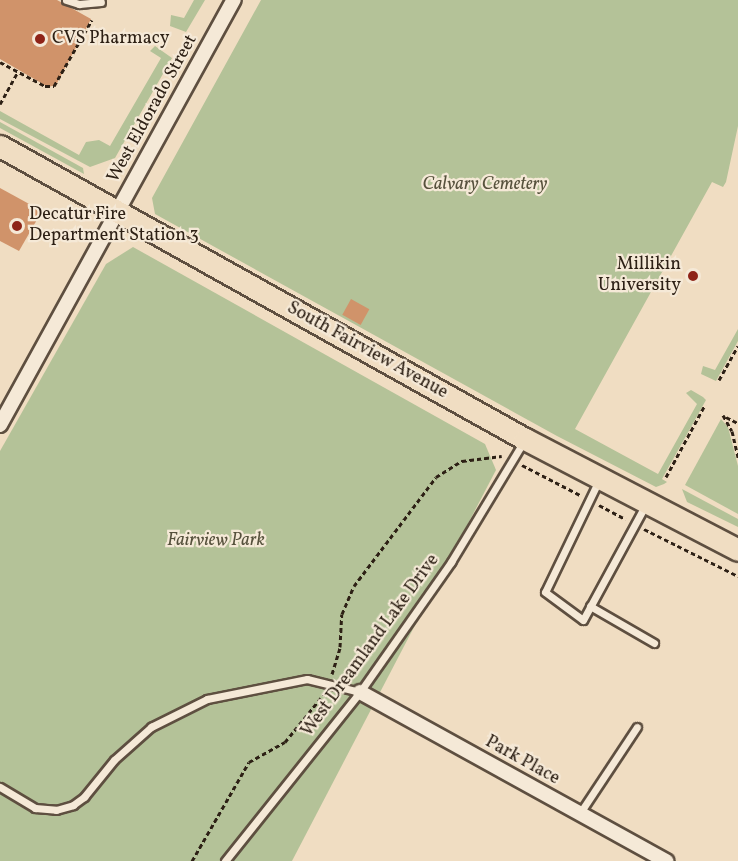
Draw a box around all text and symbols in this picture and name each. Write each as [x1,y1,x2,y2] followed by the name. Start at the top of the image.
[52,28,169,50] place label: CVS Pharmacy
[103,31,203,187] street label: West Eldorado Street
[33,32,47,46] marker: CVS Pharmacy
[422,174,548,196] park label: Calvary Cemetery
[29,205,199,248] place label: Decatur Fire Department Station 3
[10,219,24,233] marker: Decatur Fire Department Station 3
[598,255,681,298] place label: Millikin University
[686,269,700,283] marker: Millikin University
[283,298,451,404] street label: South Fairview Avenue
[167,530,265,552] park label: Fairview Park
[297,551,445,741] street label: West Dreamland Lake Drive
[481,732,563,790] street label: Park Place

